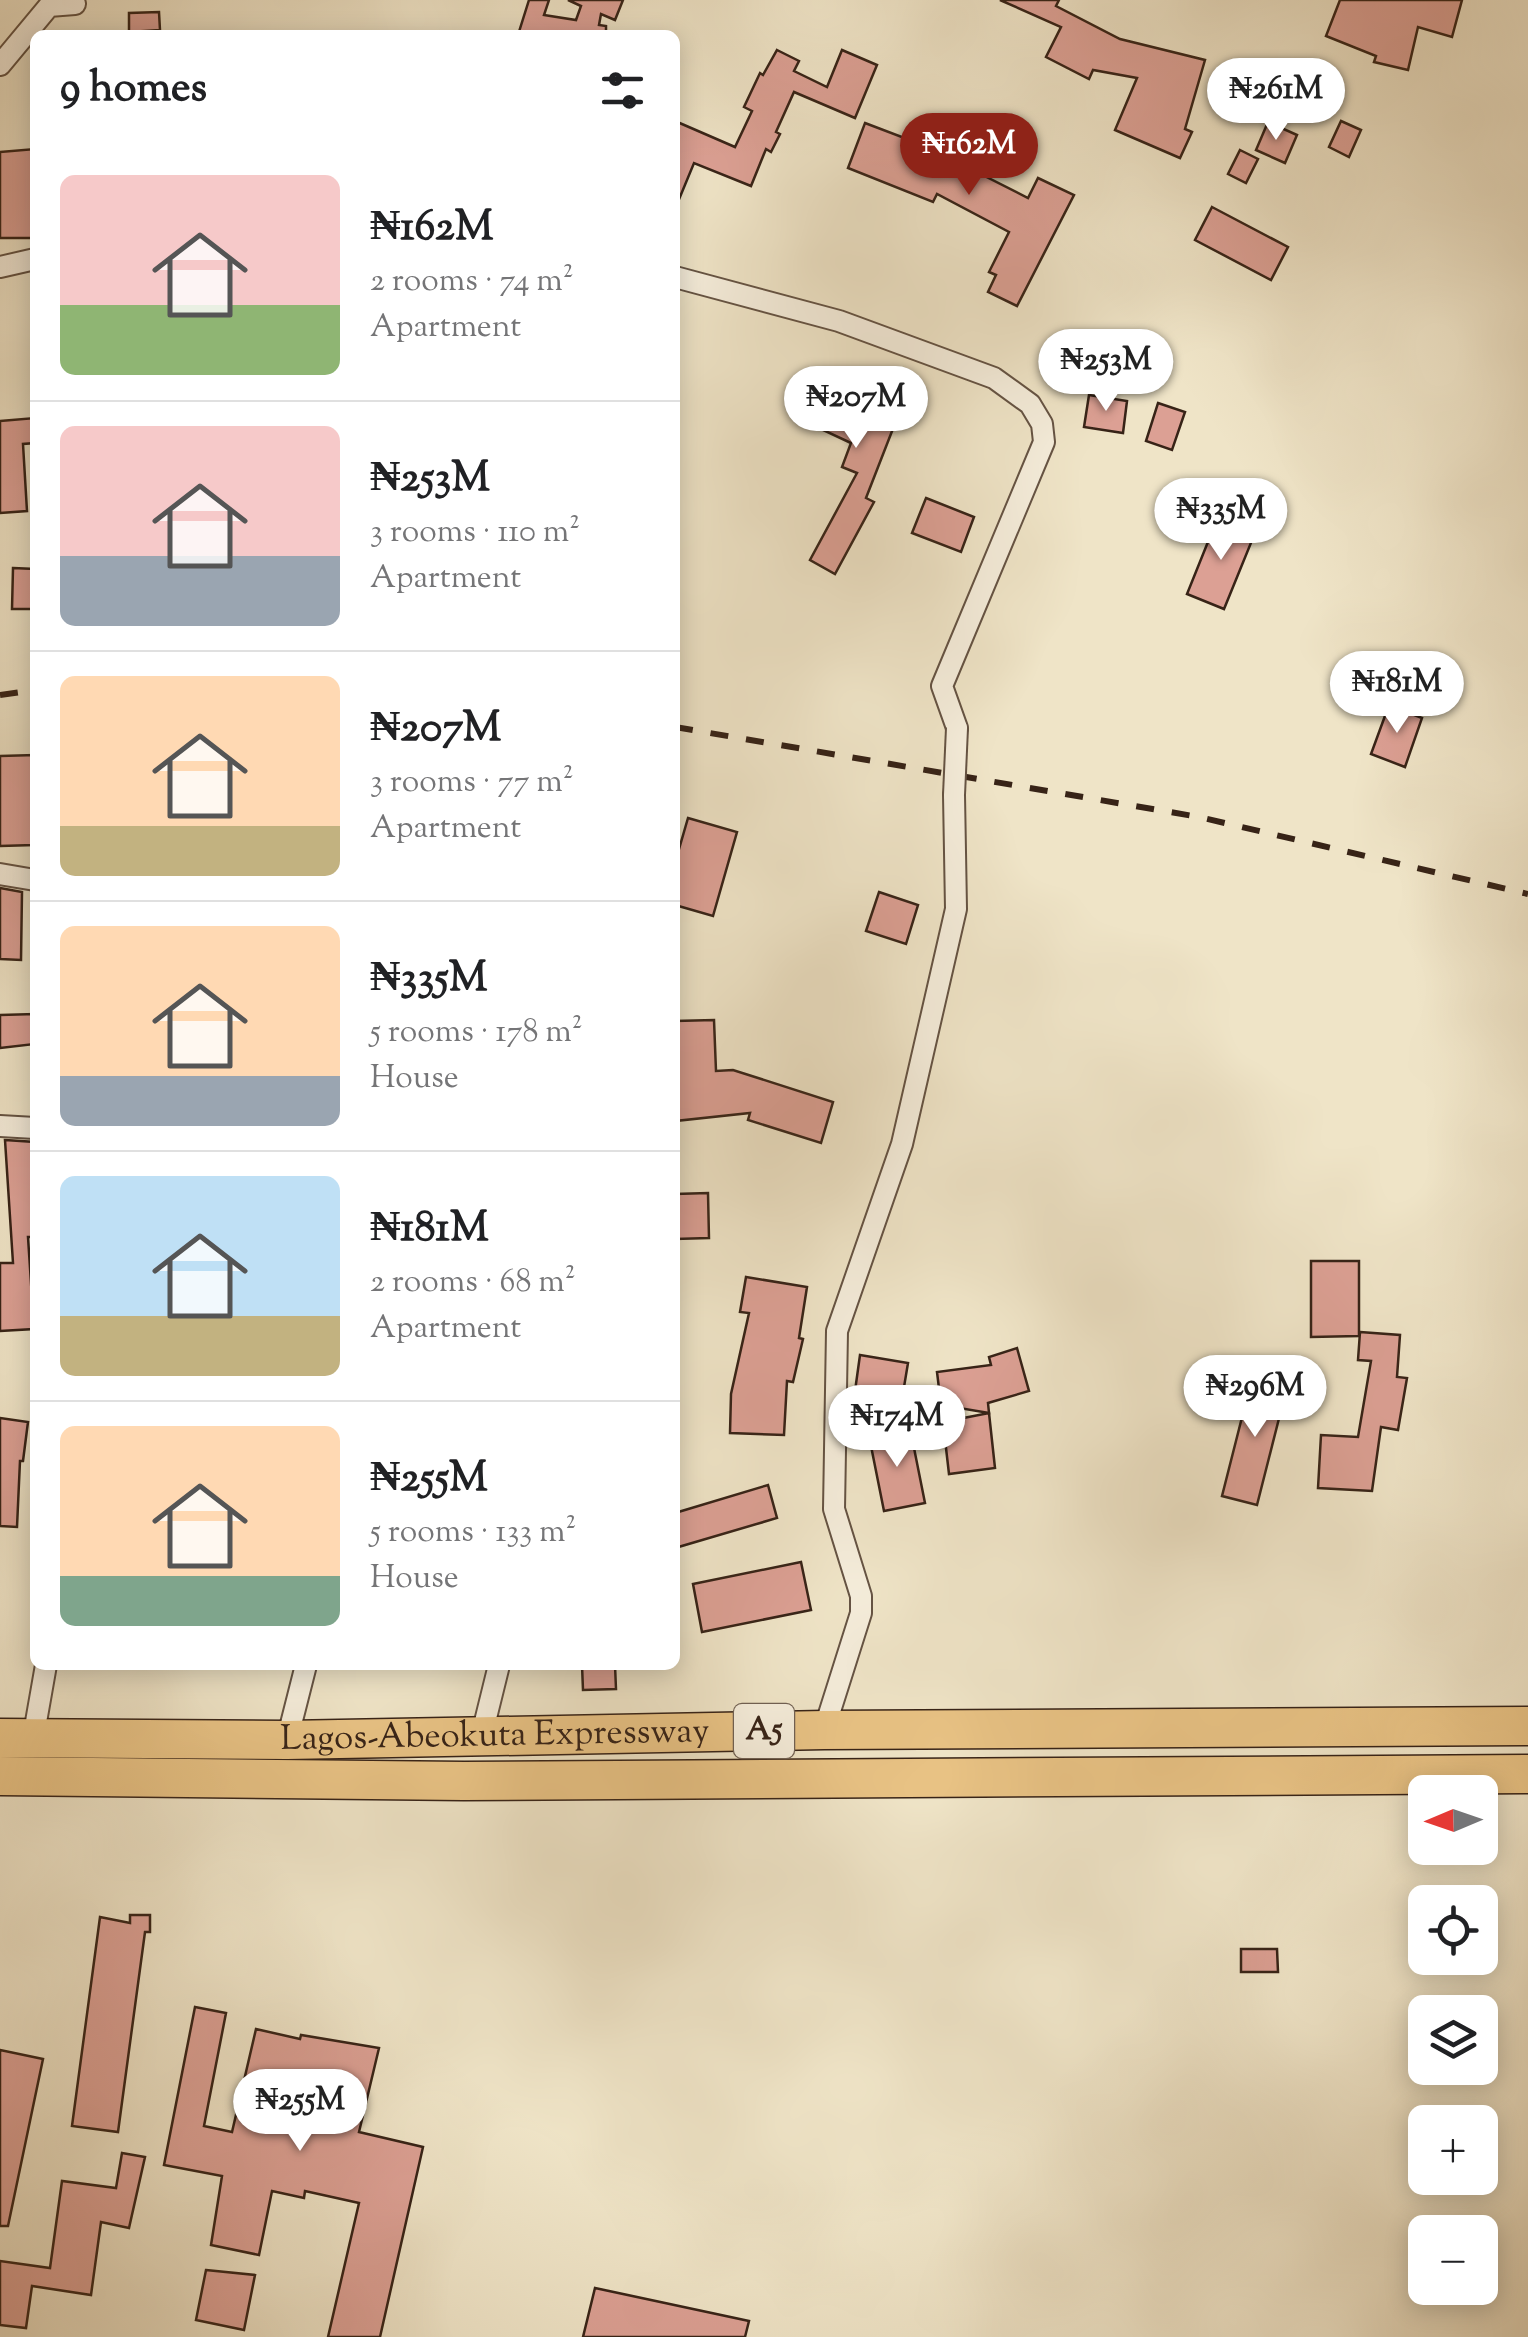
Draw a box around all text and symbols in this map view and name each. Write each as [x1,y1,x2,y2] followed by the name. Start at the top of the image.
[1206,58,1346,143] pin: ₦261M
[60,60,207,120] text: 9 homes
[595,63,650,118] icon: filters
[1229,67,1323,113] text: ₦261M
[899,113,1039,198] pin: ₦162M
[922,122,1016,168] text: ₦162M
[370,199,493,259] text: ₦162M
[140,215,260,335] icon: home
[370,259,574,305] text: 2 rooms · 74 m²
[370,305,521,351] text: Apartment
[1036,329,1176,414] pin: ₦253M
[1060,338,1152,384] text: ₦253M
[786,366,926,451] pin: ₦207M
[806,375,906,421] text: ₦207M
[370,450,490,510] text: ₦253M
[140,466,260,586] icon: home
[1151,478,1291,563] pin: ₦335M
[1176,487,1266,533] text: ₦335M
[370,510,580,556] text: 3 rooms · 110 m²
[370,556,521,602] text: Apartment
[1327,651,1467,736] pin: ₦181M
[1352,660,1442,706] text: ₦181M
[370,700,501,760] text: ₦207M
[140,716,260,836] icon: home
[370,760,574,806] text: 3 rooms · 77 m²
[370,806,521,852] text: Apartment
[370,950,487,1010] text: ₦335M
[140,966,260,1086] icon: home
[370,1010,582,1056] text: 5 rooms · 178 m²
[370,1056,459,1102] text: House
[370,1200,489,1260] text: ₦181M
[140,1216,260,1336] icon: home
[370,1260,576,1306] text: 2 rooms · 68 m²
[370,1306,521,1352] text: Apartment
[1185,1355,1325,1440] pin: ₦296M
[1206,1364,1304,1410] text: ₦296M
[827,1385,967,1470] pin: ₦174M
[850,1394,944,1440] text: ₦174M
[370,1450,488,1510] text: ₦255M
[140,1466,260,1586] icon: home
[370,1510,576,1556] text: 5 rooms · 133 m²
[370,1556,459,1602] text: House
[734,1704,794,1758] road number: A5
[280,1707,710,1766] street label: Lagos-Abeokuta Expressway
[1408,1775,1498,1865] north arrow
[1408,1775,1498,2305] map controls
[1408,1885,1498,1975] button: locate
[1408,1995,1498,2085] button: layers
[230,2069,370,2154] pin: ₦255M
[255,2078,345,2124] text: ₦255M
[1408,2105,1498,2195] button: +
[1408,2215,1498,2305] button: −

